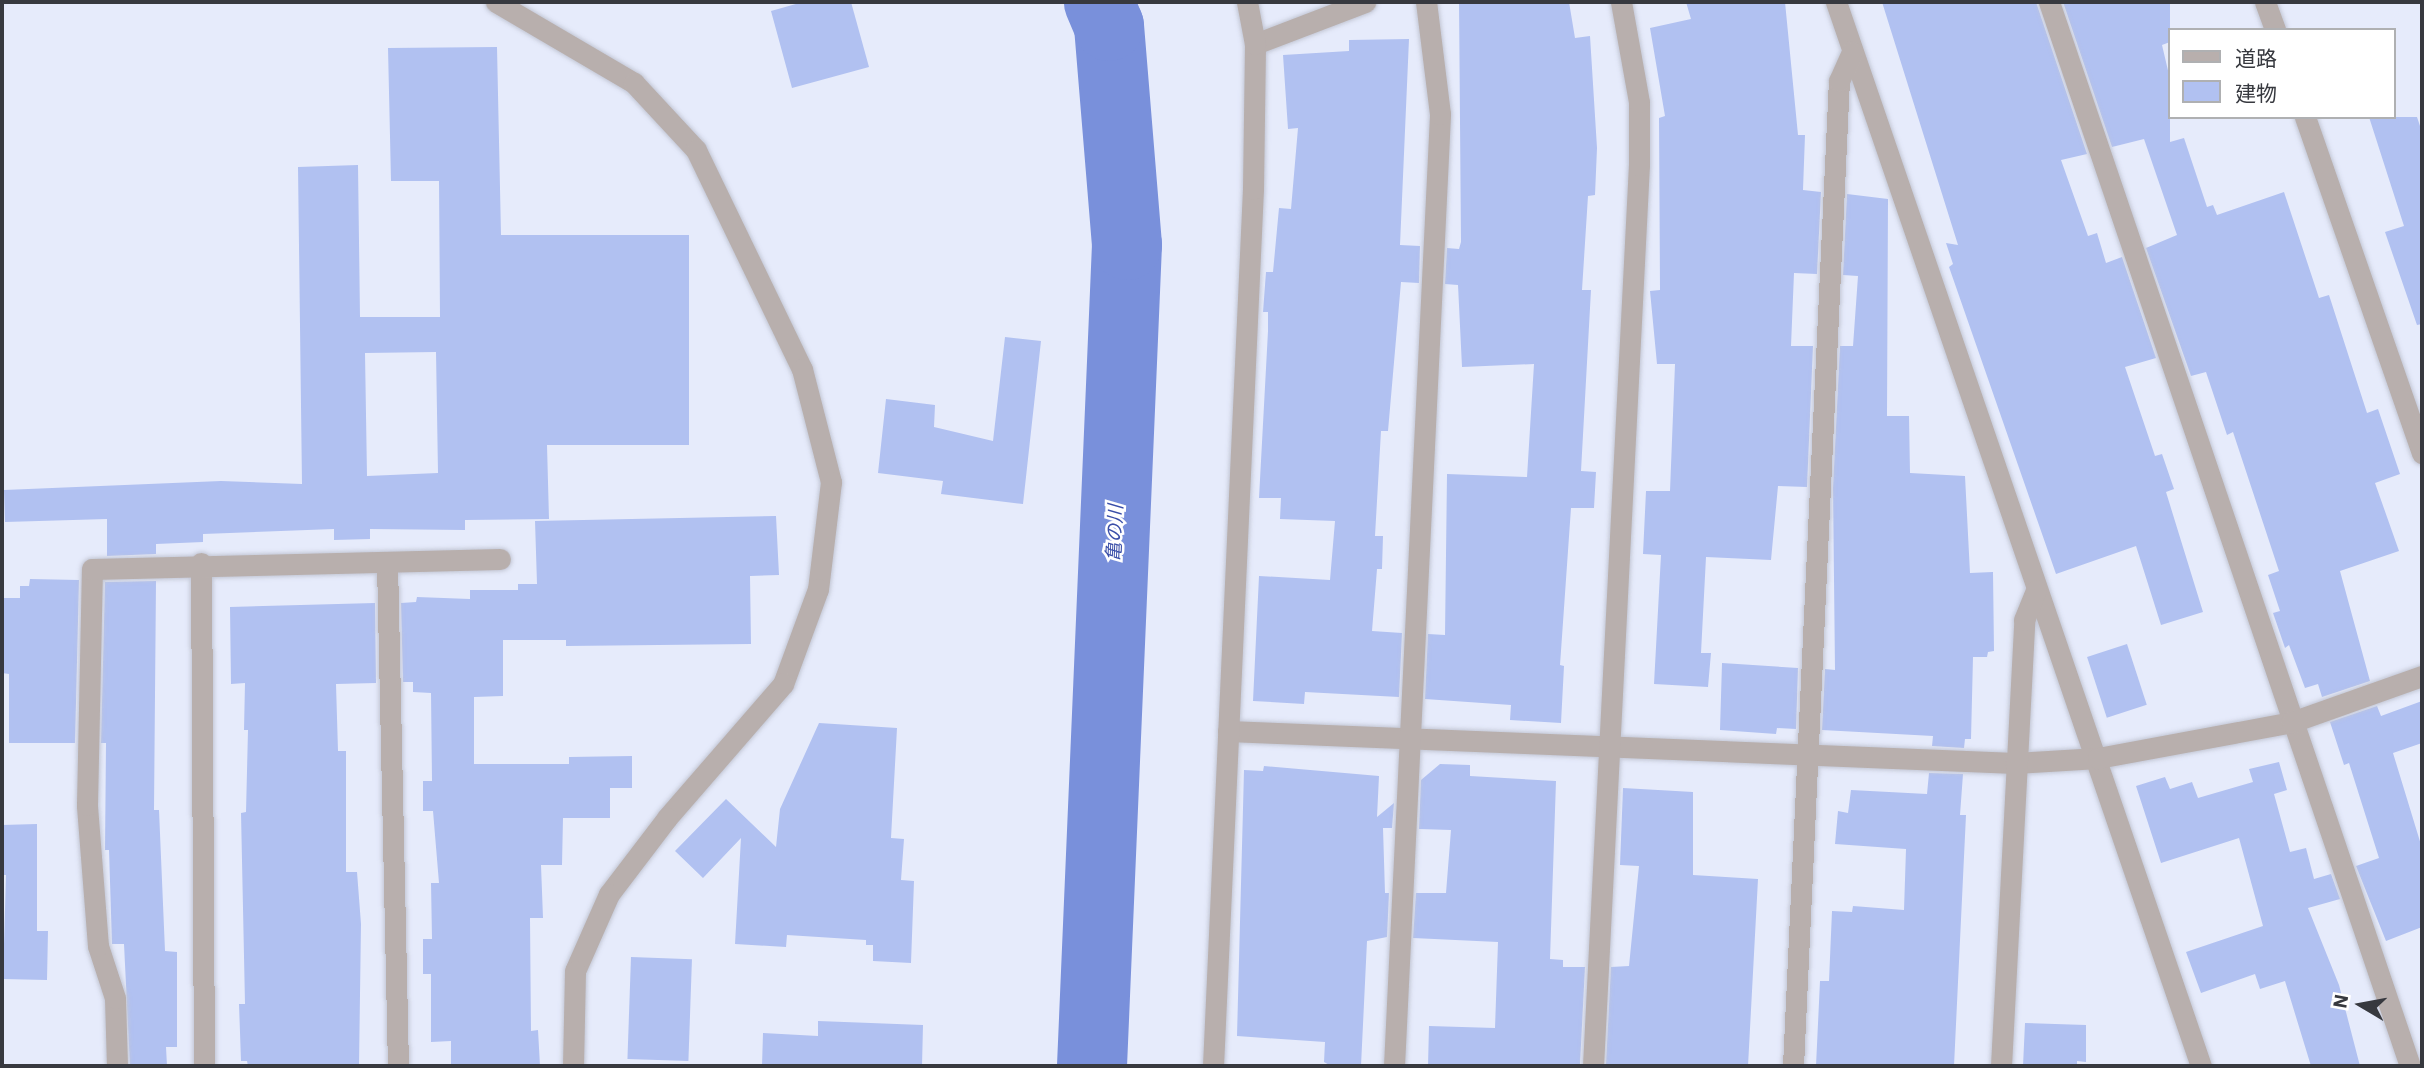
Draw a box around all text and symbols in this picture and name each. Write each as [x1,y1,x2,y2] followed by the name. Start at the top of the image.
[2168,28,2396,119] legend
[2235,44,2277,72] text: 道路
[2235,79,2277,107] text: 建物
[1103,504,1127,562] water label: 亀の川
[2326,970,2396,1040] north arrow
[2327,992,2353,1010] text: N

